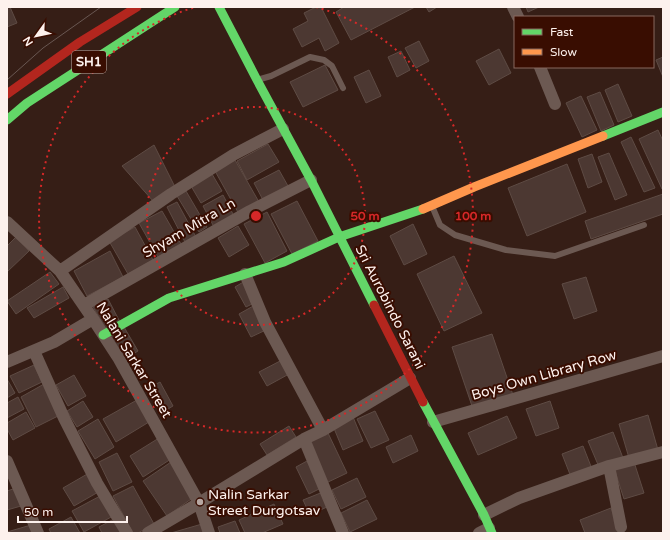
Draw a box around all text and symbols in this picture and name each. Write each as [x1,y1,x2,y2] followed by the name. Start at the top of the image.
[16,16,56,56] north arrow
[514,16,654,68] legend
[550,25,574,39] text: Fast
[20,34,36,48] text: N
[550,45,577,59] text: Slow
[72,51,106,73] road number: SH1
[140,195,238,261] street label: Shyam Mitra Ln
[249,209,263,223] centre of rings
[350,209,380,223] text: 50 m
[455,209,491,223] text: 100 m
[351,242,429,372] street label: Sri Aurobindo Sarani
[93,299,176,422] street label: Nalani Sarkar Street
[469,346,619,404] street label: Boys Own Library Row
[208,486,321,519] place label: Nalin Sarkar Street Durgotsav
[195,497,205,507] marker: Nalin Sarkar Street Durgotsav
[18,498,127,524] scale bar
[24,505,53,519] text: 50 m

